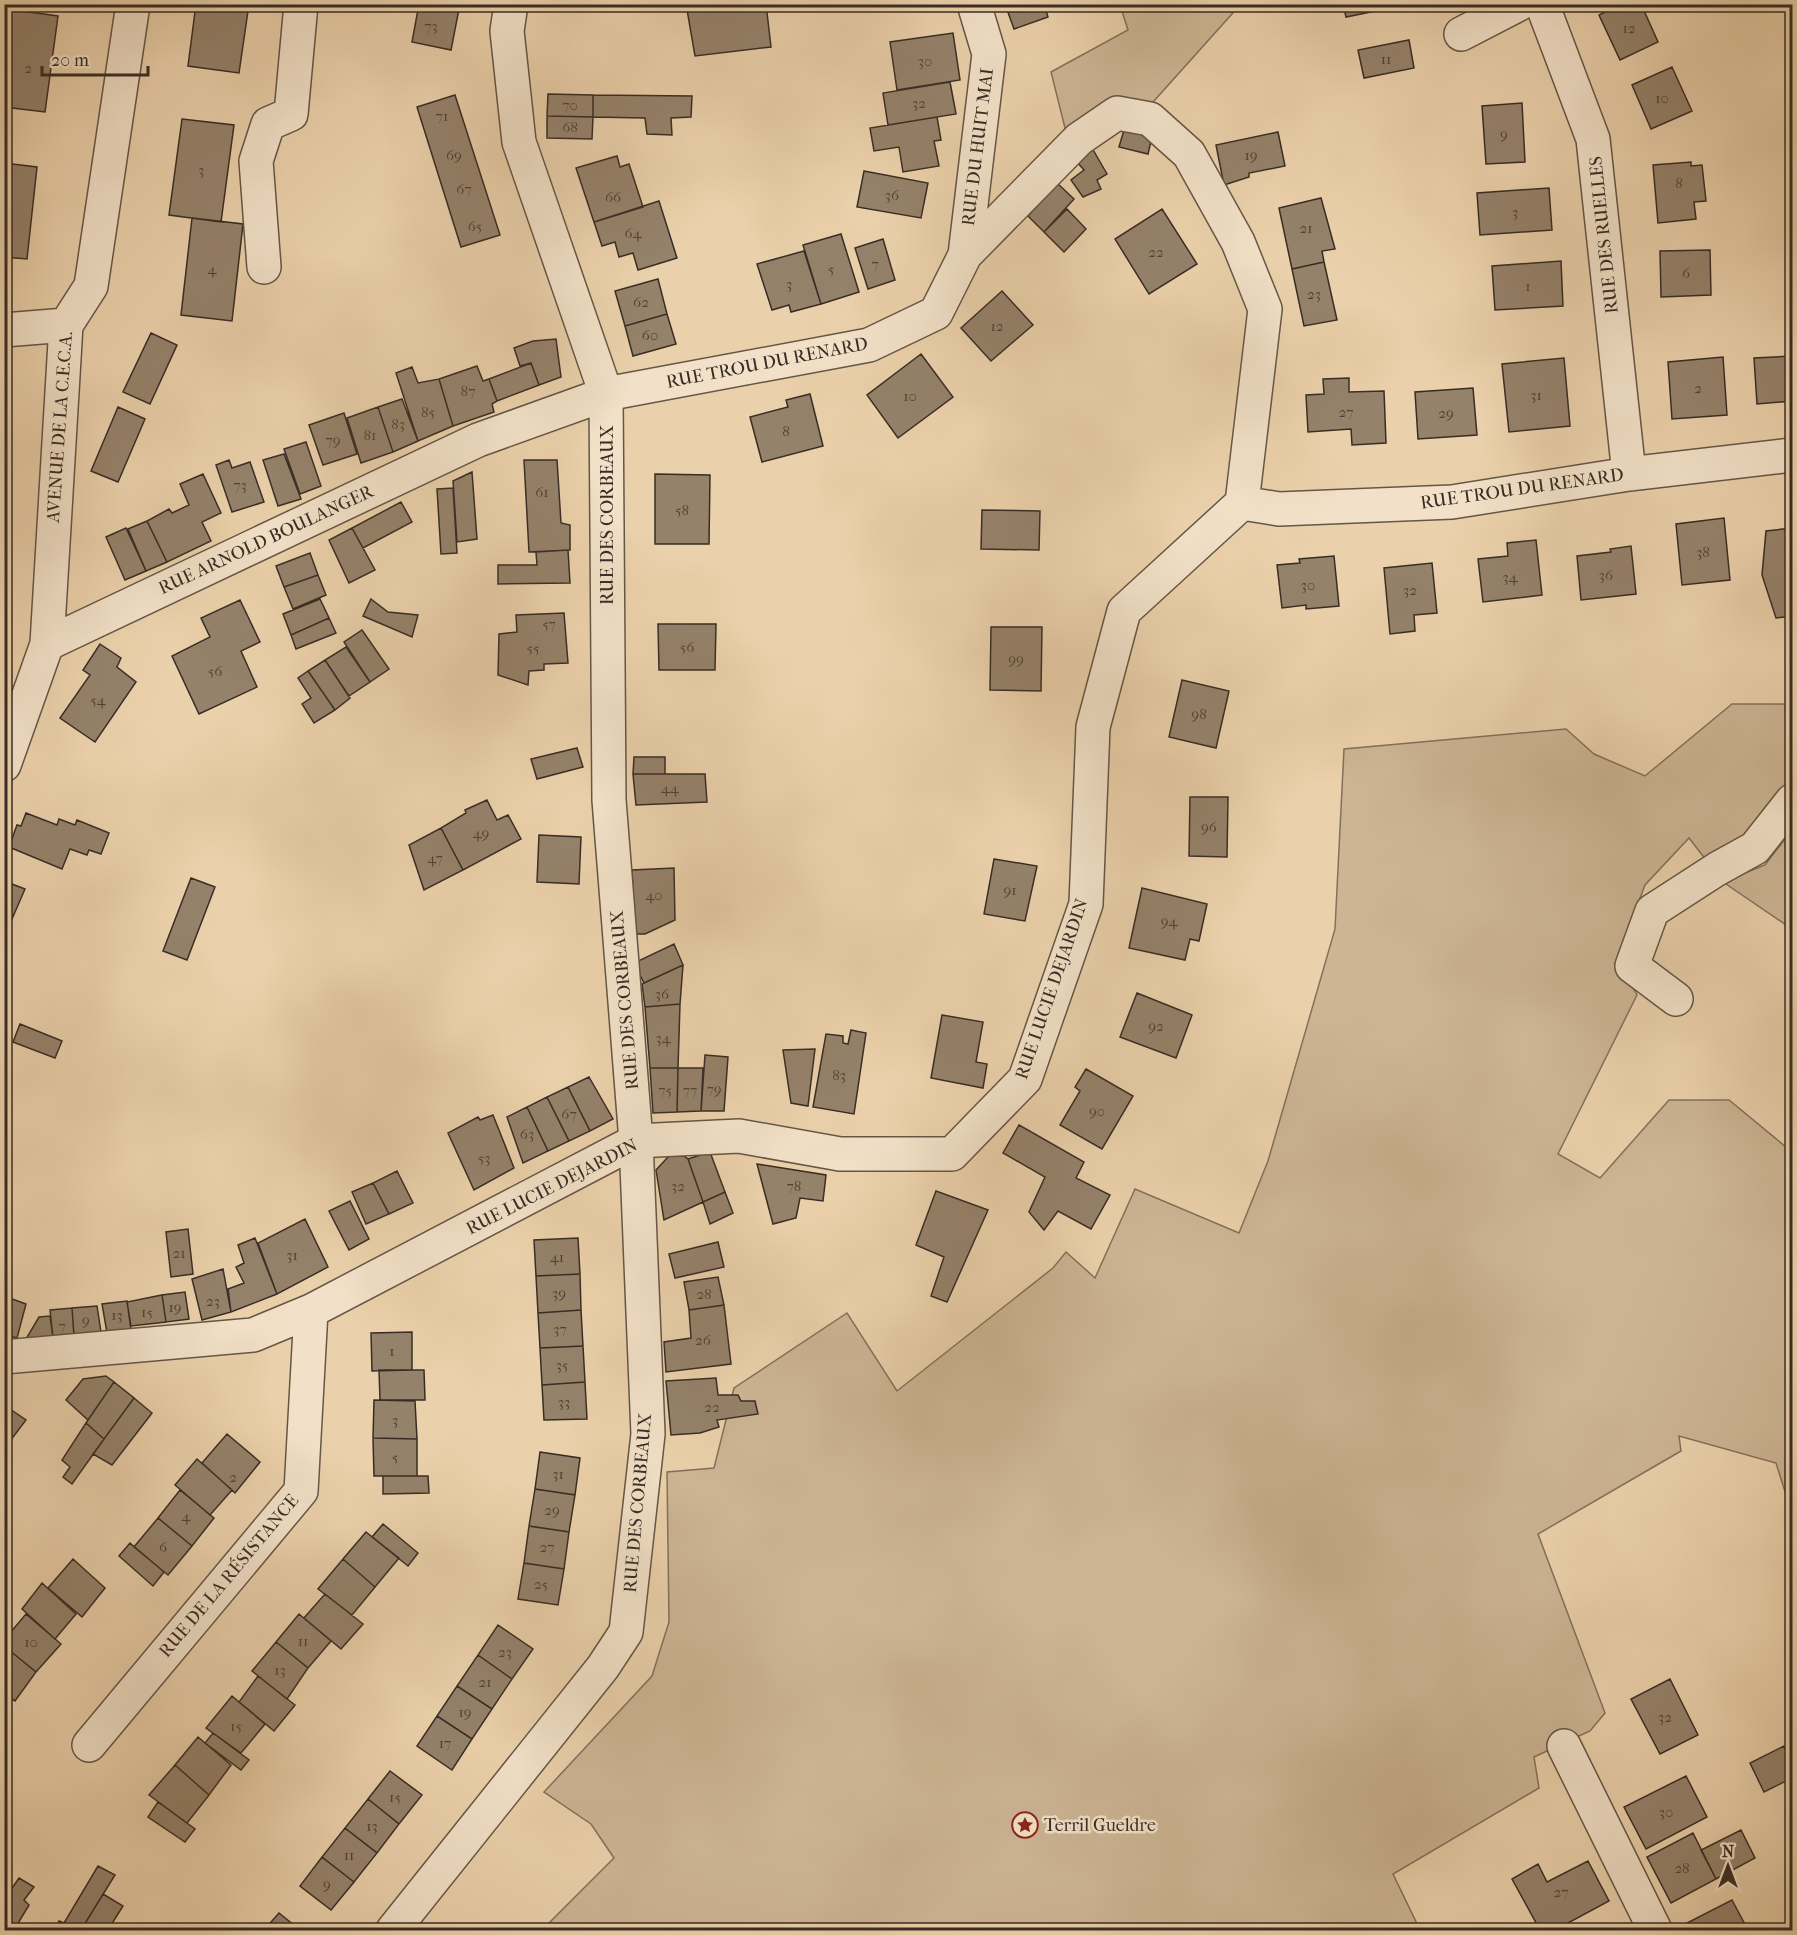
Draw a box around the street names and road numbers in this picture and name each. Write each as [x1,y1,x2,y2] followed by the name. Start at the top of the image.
[958,67,998,227] street label: RUE DU HUIT MAI
[1585,155,1623,315] street label: RUE DES RUELLES
[43,331,77,524] street label: AVENUE DE LA C.E.C.A.
[664,333,870,393] street label: RUE TROU DU RENARD
[597,425,618,605] street label: RUE DES CORBEAUX
[1419,464,1625,514] street label: RUE TROU DU RENARD
[155,480,378,599] street label: RUE ARNOLD BOULANGER
[1011,896,1093,1082] street label: RUE LUCIE DEJARDIN
[607,909,643,1091] street label: RUE DES CORBEAUX
[463,1134,642,1239] street label: RUE LUCIE DEJARDIN
[620,1412,656,1594] street label: RUE DES CORBEAUX
[154,1490,303,1662] street label: RUE DE LA RÉSISTANCE

